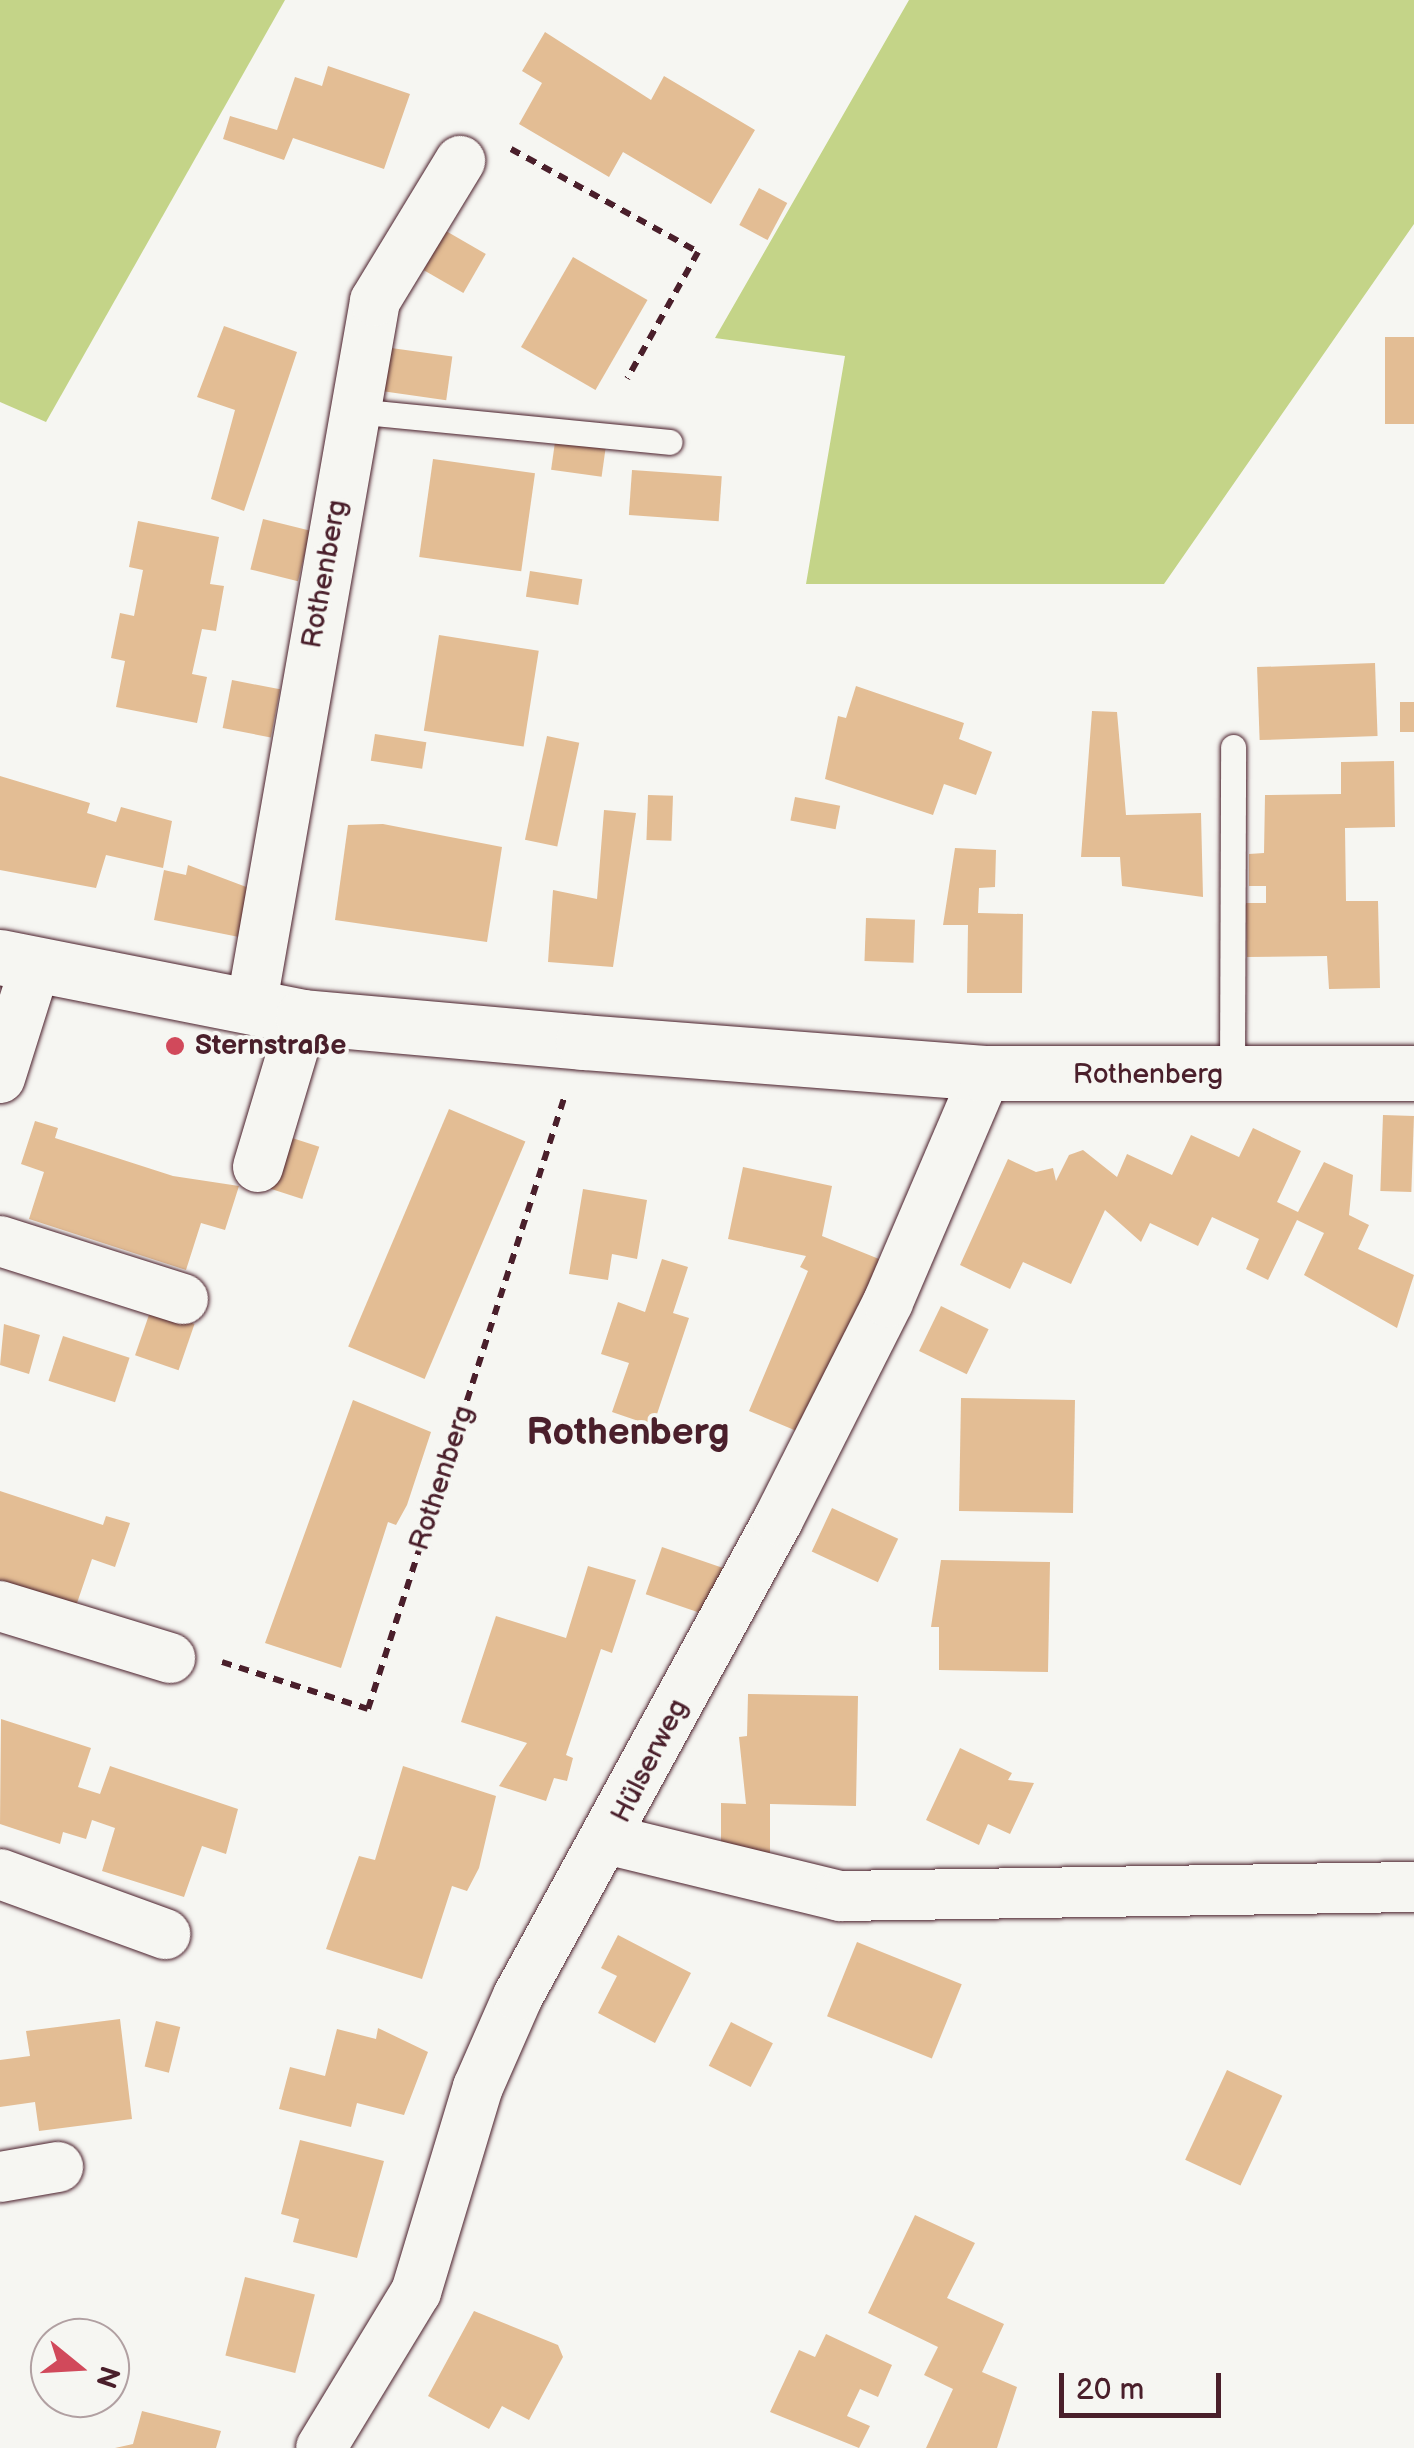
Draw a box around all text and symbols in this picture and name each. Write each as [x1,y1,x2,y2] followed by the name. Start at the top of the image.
[295,497,355,651] street label: Rothenberg
[195,1029,346,1063] place label: Sternstraße
[164,1035,186,1057] marker: Sternstraße
[1073,1058,1223,1092] street label: Rothenberg
[403,1401,481,1555] street label: Rothenberg
[527,1410,729,1456] district label: Rothenberg
[605,1693,695,1829] street label: Hülserweg
[30,2318,130,2418] north arrow
[1064,2353,1226,2415] scale bar
[88,2362,126,2392] text: N
[1076,2372,1144,2408] text: 20 m

